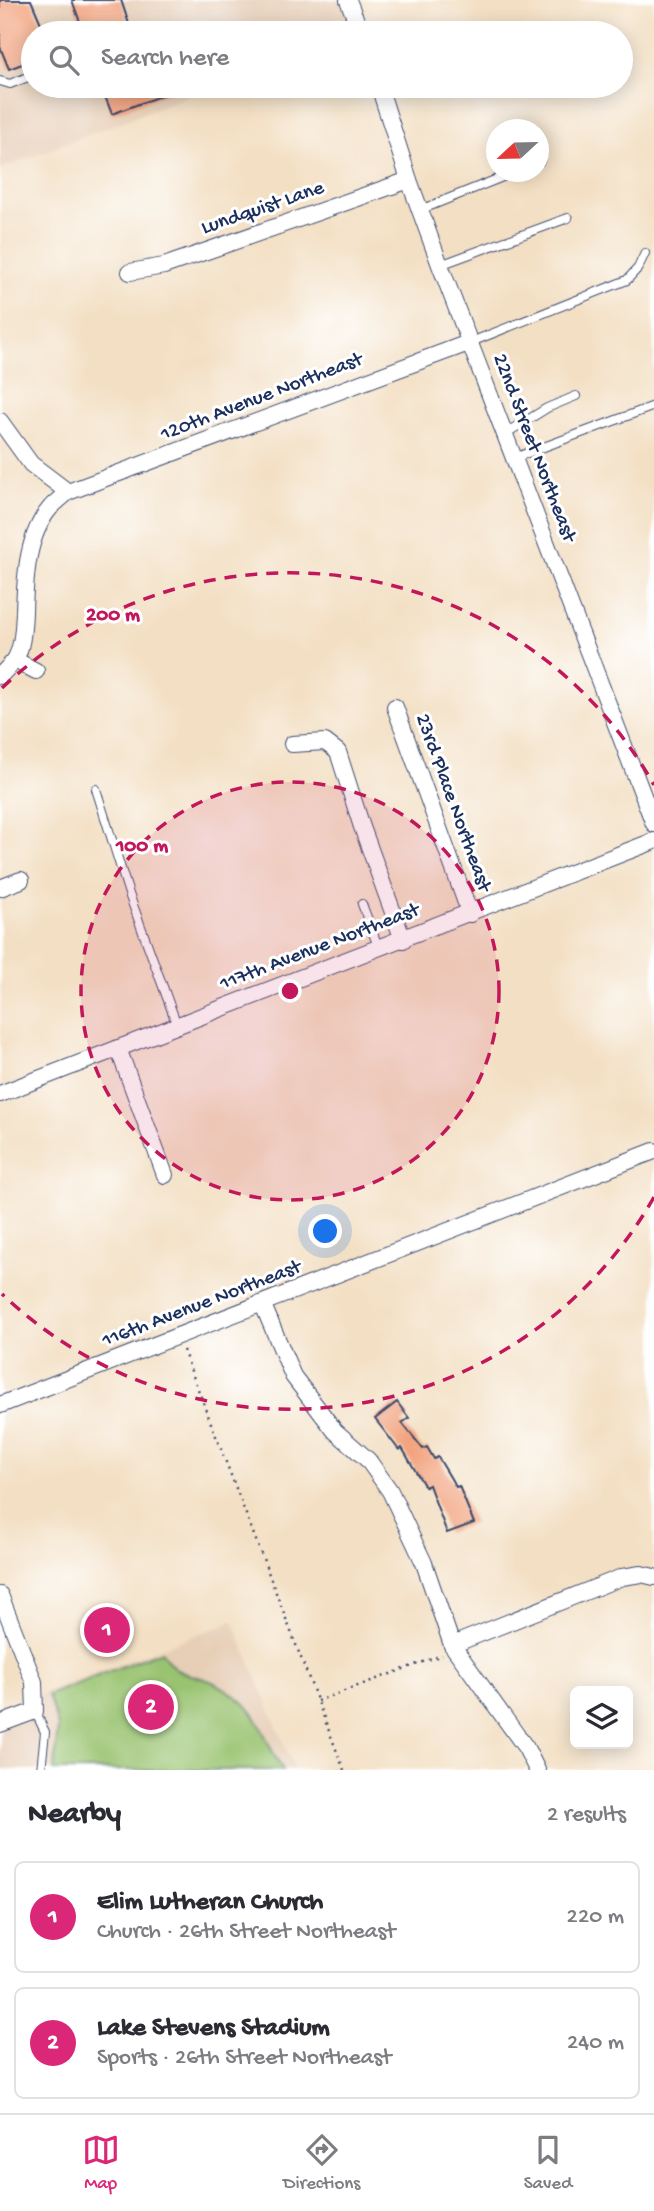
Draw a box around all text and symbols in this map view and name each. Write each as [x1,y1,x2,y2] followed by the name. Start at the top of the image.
[21,21,633,98] search box
[45,41,83,79] icon: search
[101,44,229,75] text: Search here
[486,119,549,182] north arrow
[198,176,329,242] street label: Lundquist Lane
[157,347,369,448] street label: 120th Avenue Northeast
[486,350,581,548] street label: 22nd Street Northeast
[86,604,140,629] text: 200 m
[408,711,497,898] street label: 23rd Place Northeast
[115,835,168,860] text: 100 m
[216,898,425,998] street label: 117th Avenue Northeast
[278,979,302,1003] centre of rings
[308,1214,342,1248] your location
[98,1255,307,1355] street label: 116th Avenue Northeast
[84,1604,130,1656] pin: 1
[128,1681,174,1733] pin: 2
[570,1686,633,1749] map controls
[570,1686,633,1749] button: layers
[28,1798,121,1833] text: Nearby
[547,1802,626,1829] text: 2 results
[97,1888,323,1919] text: Elim Lutheran Church
[48,1904,58,1931] text: 1
[567,1904,624,1931] text: 220 m
[97,1919,395,1946] text: Church · 26th Street Northeast
[97,2014,330,2045] text: Lake Stevens Stadium
[47,2030,59,2057] text: 2
[567,2030,624,2057] text: 240 m
[97,2045,391,2072] text: Sports · 26th Street Northeast
[82,2131,120,2196] tab: Map
[283,2131,360,2196] tab: Directions
[524,2131,572,2196] tab: Saved

